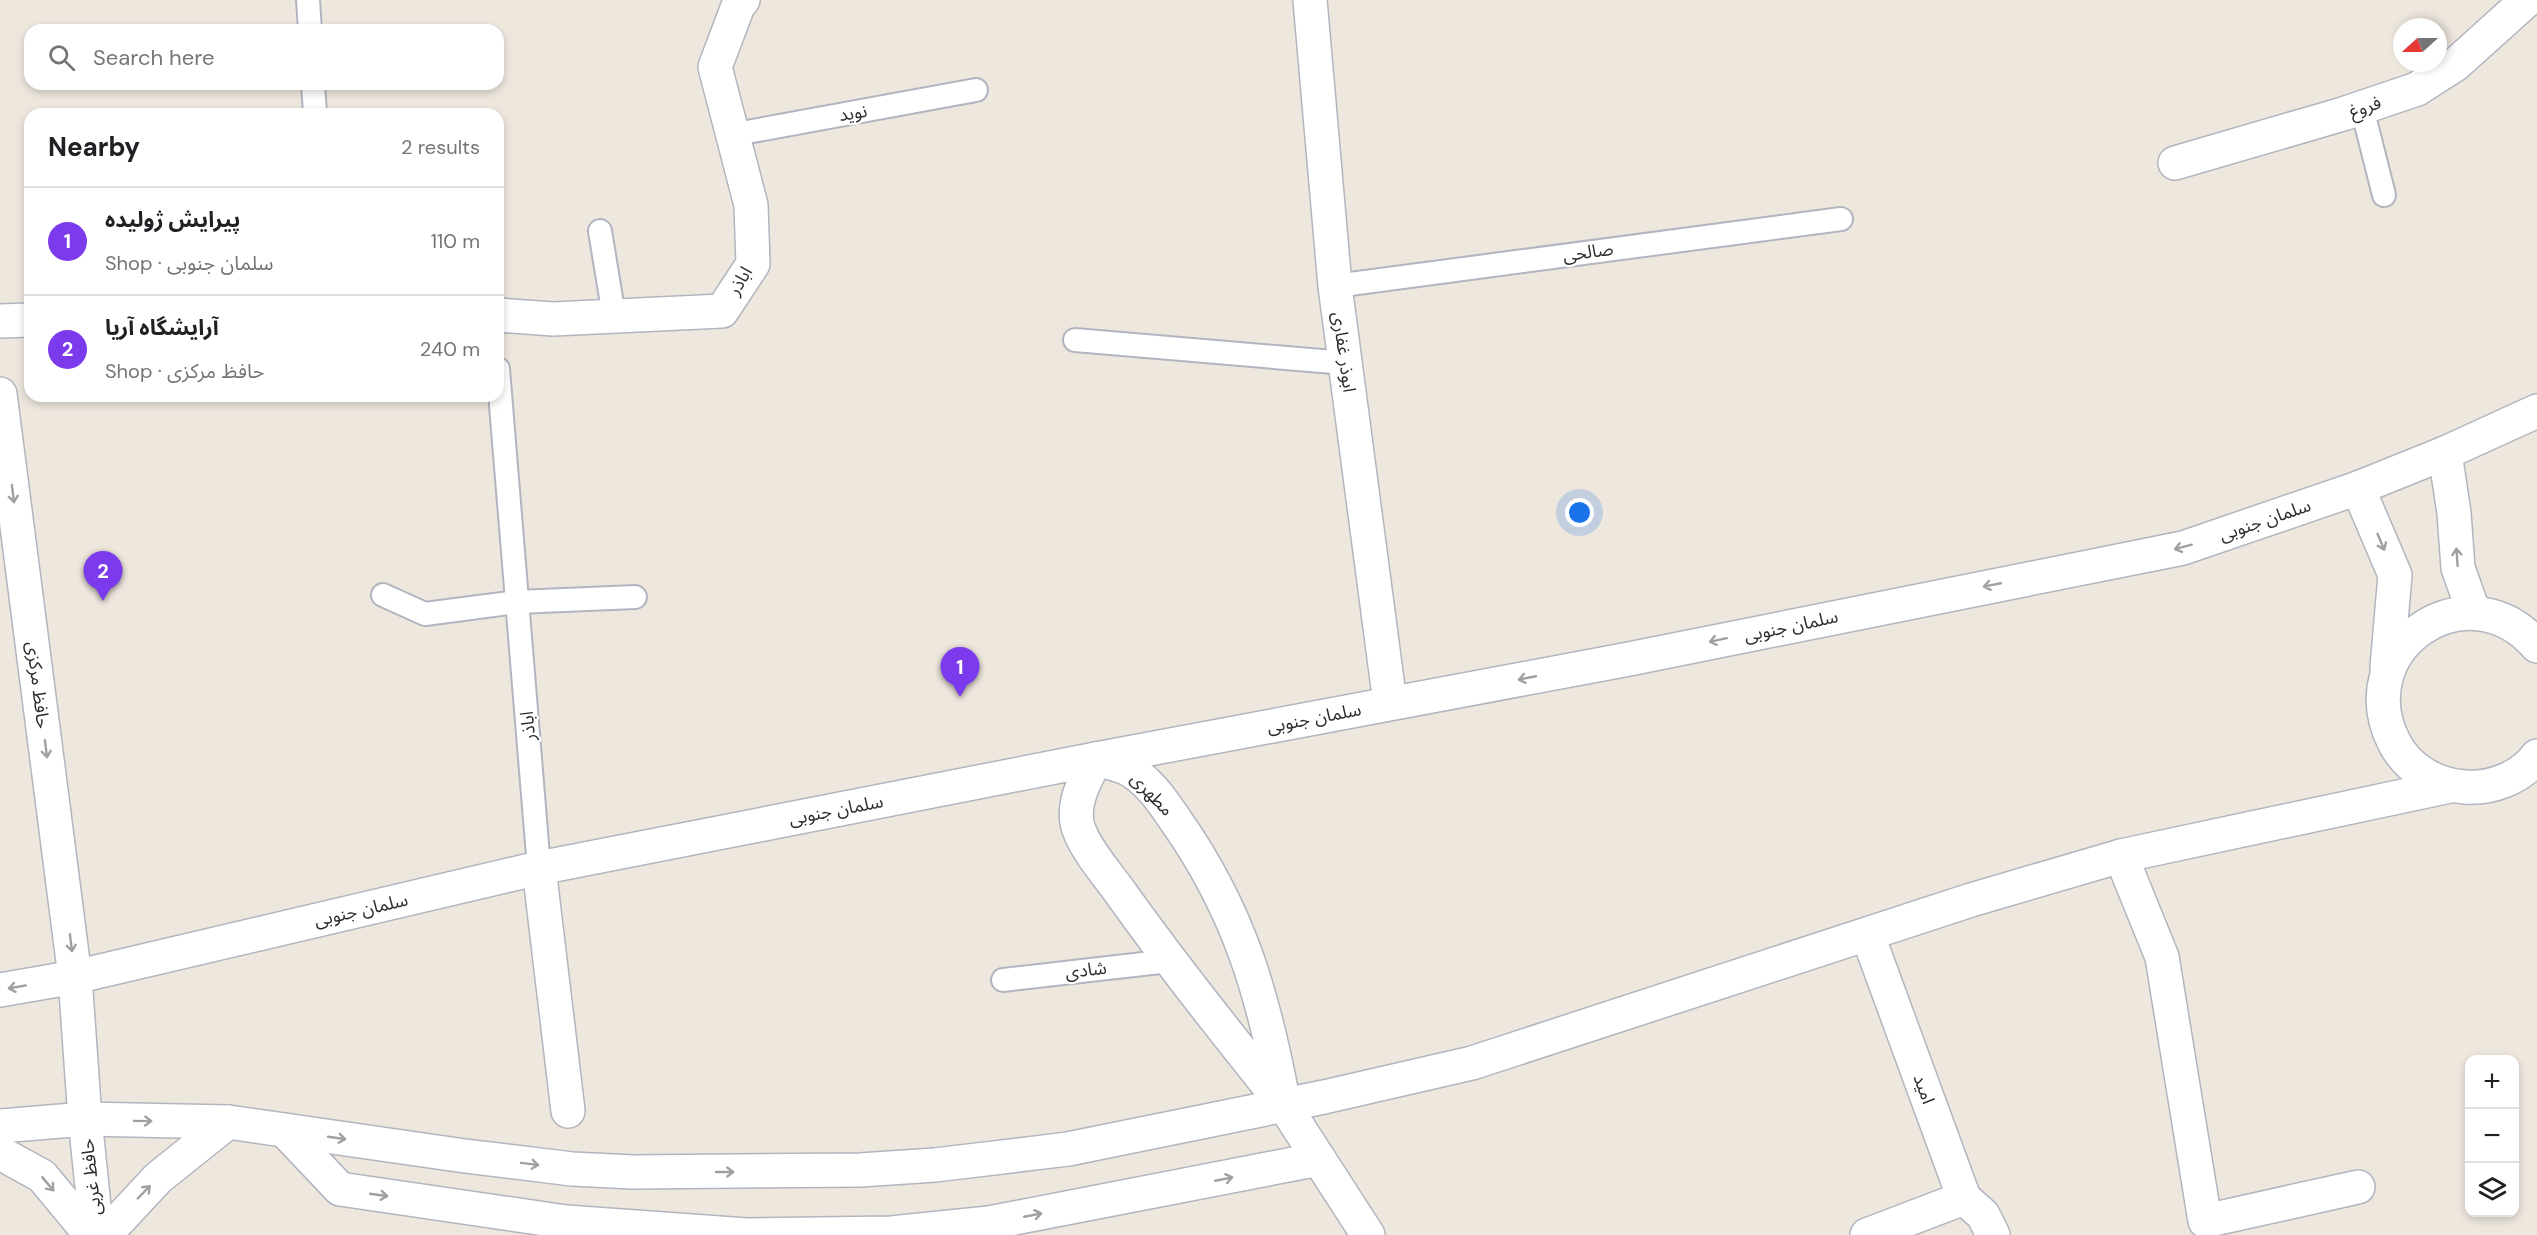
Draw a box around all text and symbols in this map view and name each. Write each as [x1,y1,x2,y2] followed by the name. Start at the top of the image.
[2393,18,2447,72] north arrow
[24,24,504,90] search box
[45,41,78,74] icon: search
[93,43,214,72] text: Search here
[2346,90,2385,126] street label: فروغ
[837,99,869,127] street label: نوید
[48,130,140,164] text: Nearby
[401,134,480,160] text: 2 results
[105,205,240,234] text: پیرایش ژولیده
[64,228,71,254] text: 1
[431,228,480,254] text: 110 m
[1561,237,1615,267] street label: صالحی
[105,250,273,276] text: Shop · سلمان جنوبی
[722,262,758,301] street label: اباذر
[1326,310,1362,394] street label: ابوذر غفاری
[105,313,219,342] text: آرایشگاه آریا
[62,336,73,362] text: 2
[420,336,480,362] text: 240 m
[105,358,265,384] text: Shop · حافظ مرکزی
[8,483,19,503] one-way arrow
[2216,493,2314,547] street label: سلمان جنوبی
[1565,498,1594,527] your location
[2376,532,2387,550] one-way arrow
[2174,542,2193,554] one-way arrow
[2451,547,2462,567] one-way arrow
[84,552,122,601] pin: 2
[1983,580,2002,591] one-way arrow
[1742,604,1840,648] street label: سلمان جنوبی
[1709,635,1729,646] one-way arrow
[21,640,55,730] street label: حافظ مرکزی
[940,648,980,697] pin: 1
[1518,673,1537,684] one-way arrow
[1265,697,1363,739] street label: سلمان جنوبی
[515,710,541,743] street label: اباذر
[41,739,52,759] one-way arrow
[1125,767,1179,821] street label: مطهری
[787,789,885,831] street label: سلمان جنوبی
[312,888,410,932] street label: سلمان جنوبی
[65,932,76,952] one-way arrow
[1064,956,1108,984] street label: شادی
[8,982,27,993] one-way arrow
[2465,1055,2519,1217] map controls
[2465,1055,2519,1109] button: +
[1908,1071,1940,1107] street label: امید
[2465,1109,2519,1163] button: −
[133,1115,153,1126] one-way arrow
[327,1132,346,1143] one-way arrow
[75,1137,107,1217] street label: حافظ غربی
[520,1159,540,1170] one-way arrow
[2465,1163,2519,1217] button: layers
[714,1166,734,1178] one-way arrow
[1214,1173,1234,1184] one-way arrow
[42,1176,55,1192] one-way arrow
[137,1185,151,1200] one-way arrow
[369,1189,389,1200] one-way arrow
[1022,1209,1042,1220] one-way arrow

